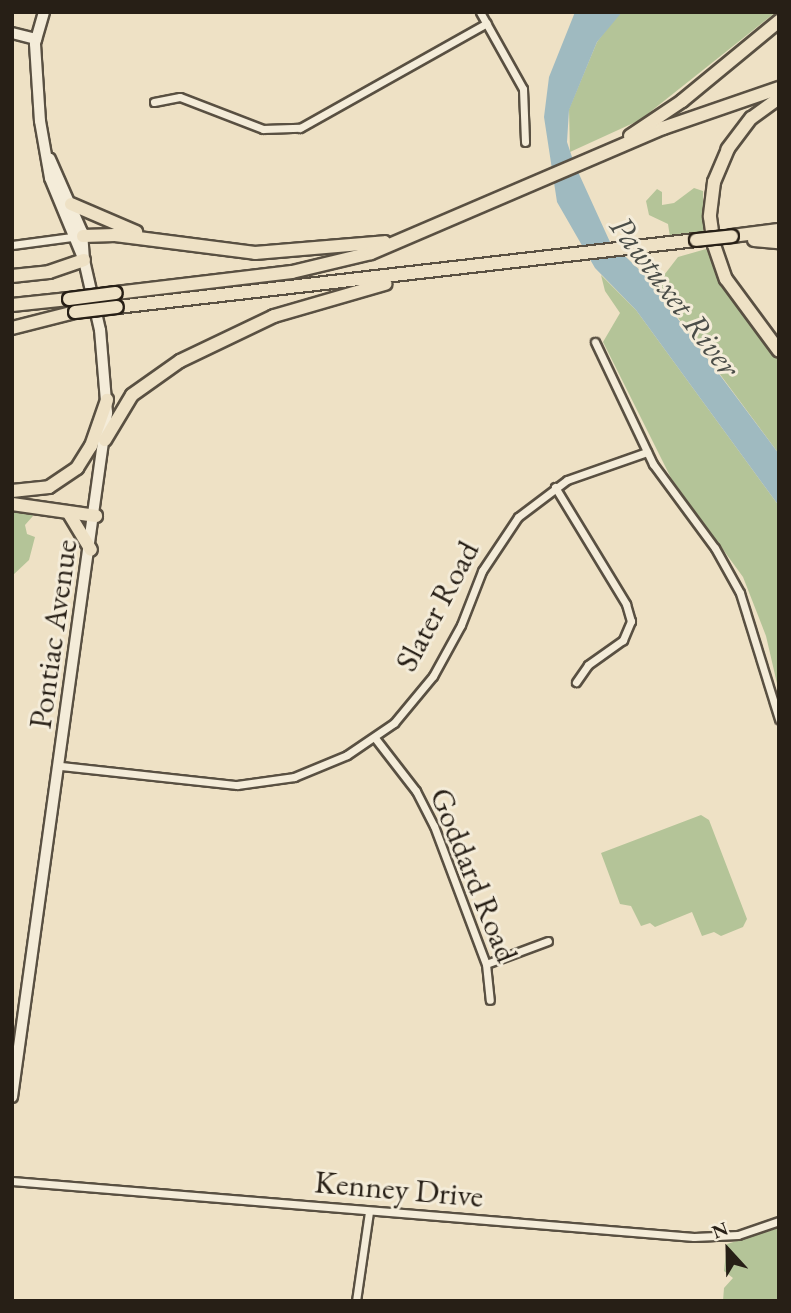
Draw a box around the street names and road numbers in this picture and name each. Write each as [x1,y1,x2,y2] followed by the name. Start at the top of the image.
[387,534,487,678] street label: Slater Road
[21,537,85,731] street label: Pontiac Avenue
[422,782,526,968] street label: Goddard Road
[313,1162,485,1216] street label: Kenney Drive

